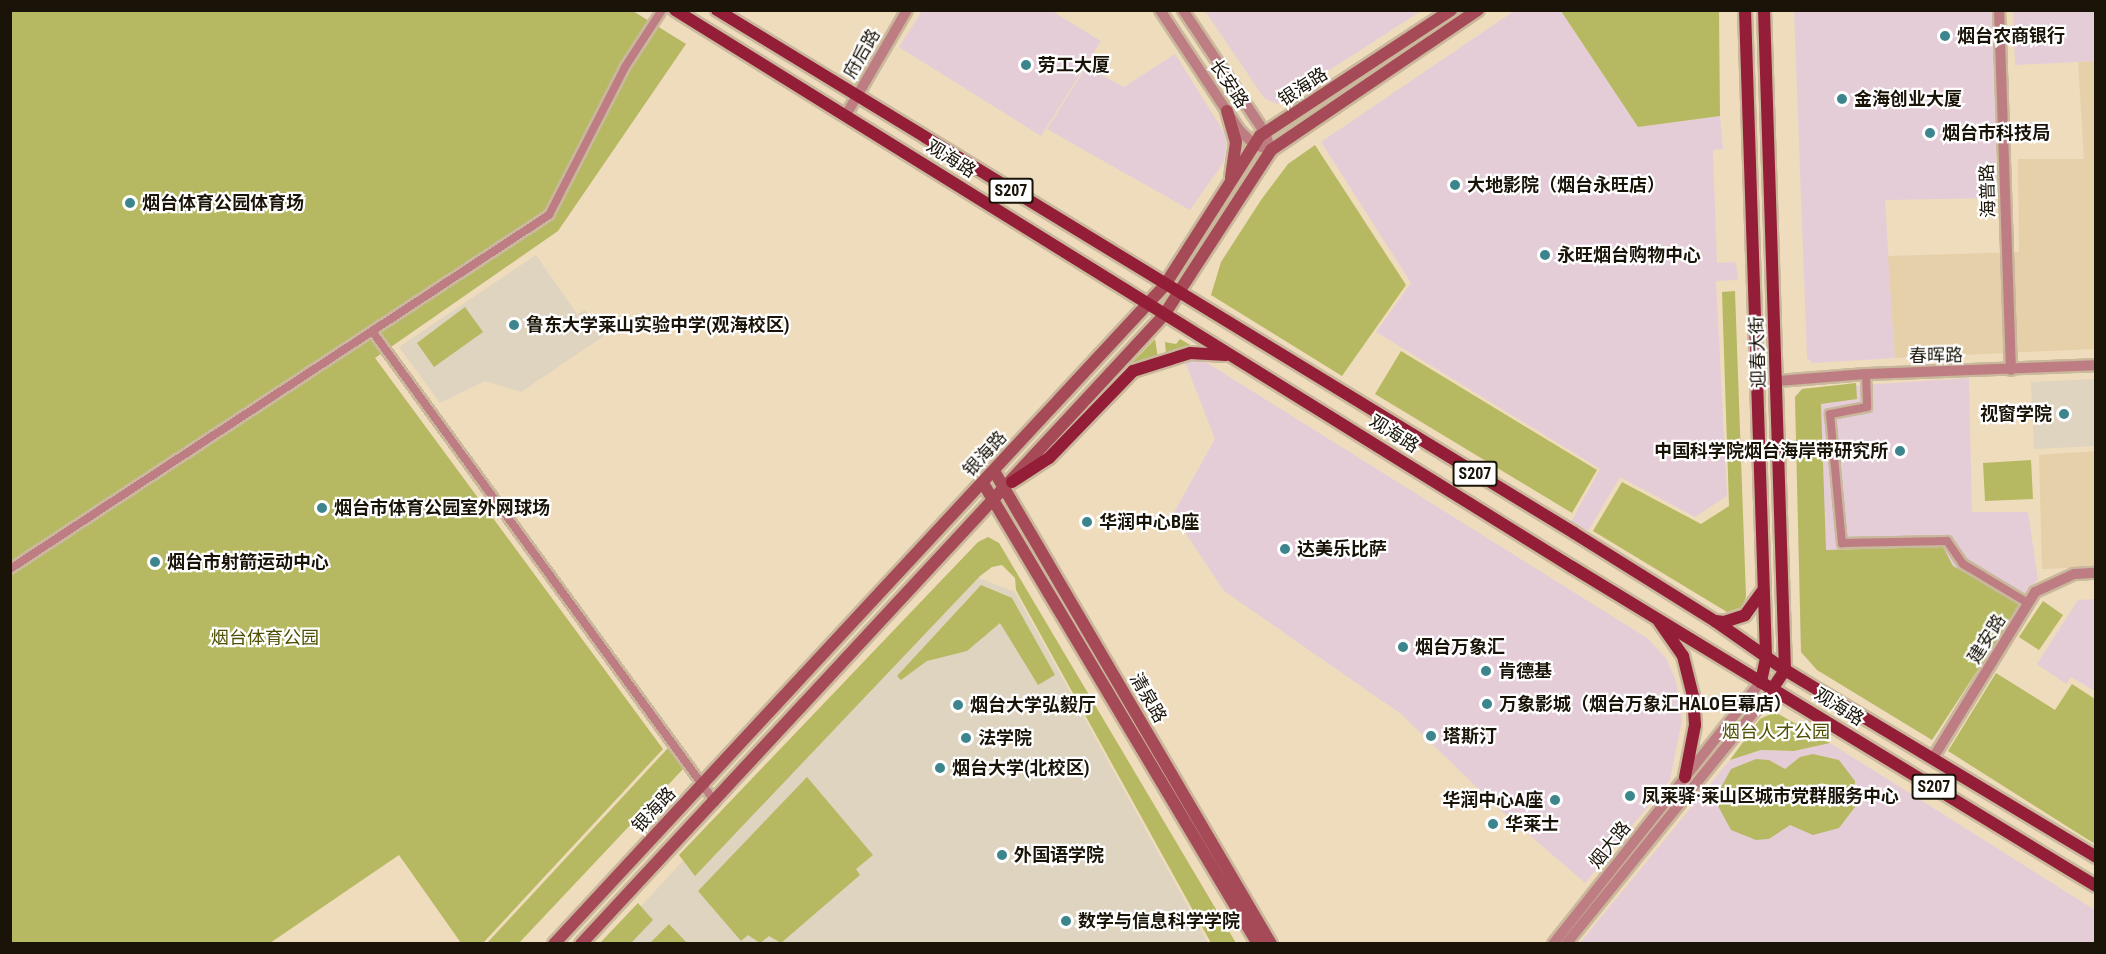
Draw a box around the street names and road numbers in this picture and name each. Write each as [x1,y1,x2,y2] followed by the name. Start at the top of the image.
[839,25,885,83] street label: 府后路
[1205,56,1253,112] street label: 长安路
[1274,63,1332,111] street label: 银海路
[922,136,980,182] street label: 观海路
[1976,164,2000,218] street label: 海普路
[988,178,1034,204] road number: S207
[1746,316,1770,388] street label: 迎春大街
[1909,345,1963,367] street label: 春晖路
[1365,411,1423,457] street label: 观海路
[959,427,1011,481] street label: 银海路
[1452,461,1498,487] road number: S207
[1964,610,2010,668] street label: 建安路
[1125,669,1171,727] street label: 清泉路
[1810,684,1868,730] street label: 观海路
[1912,774,1956,800] road number: S207
[628,783,680,837] street label: 银海路
[1585,817,1635,873] street label: 烟大路

